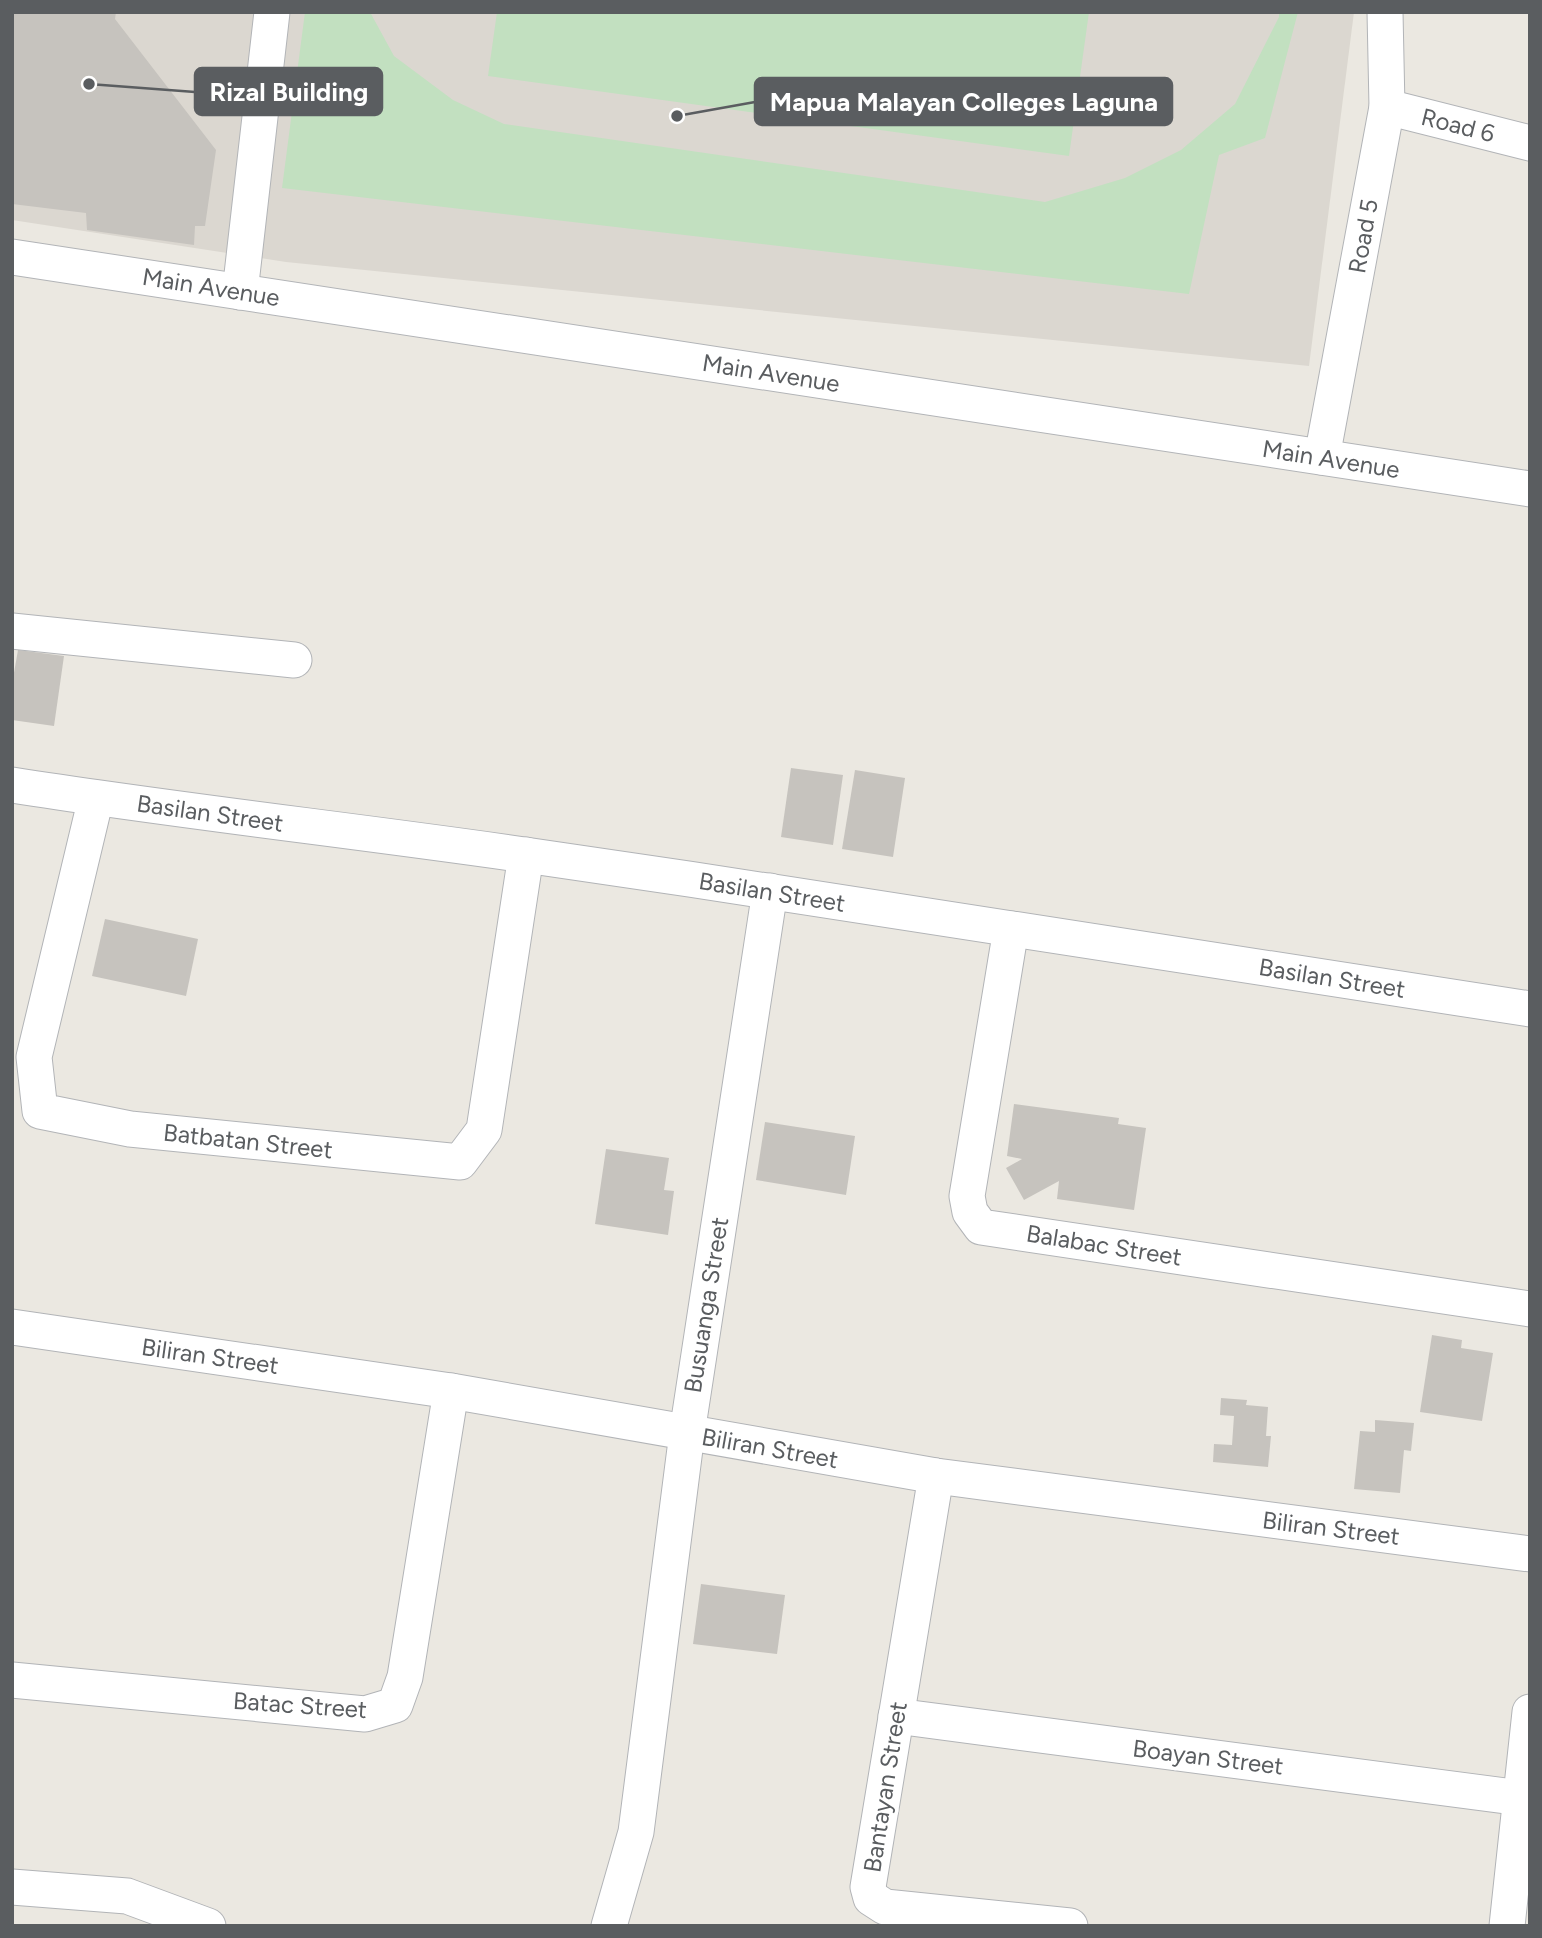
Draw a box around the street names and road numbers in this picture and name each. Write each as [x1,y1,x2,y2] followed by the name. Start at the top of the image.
[1418,102,1498,148] street label: Road 6
[1342,197,1384,275] street label: Road 5
[140,262,282,312] street label: Main Avenue
[700,348,842,398] street label: Main Avenue
[1260,434,1402,484] street label: Main Avenue
[135,788,285,838] street label: Basilan Street
[697,866,847,918] street label: Basilan Street
[1257,952,1407,1004] street label: Basilan Street
[162,1118,334,1164] street label: Batbatan Street
[678,1215,734,1395] street label: Busuanga Street
[1024,1218,1184,1272] street label: Balabac Street
[140,1332,280,1380] street label: Biliran Street
[700,1422,840,1474] street label: Biliran Street
[1261,1505,1401,1551] street label: Biliran Street
[232,1686,368,1724] street label: Batac Street
[857,1700,913,1874] street label: Bantayan Street
[1131,1733,1285,1781] street label: Boayan Street

